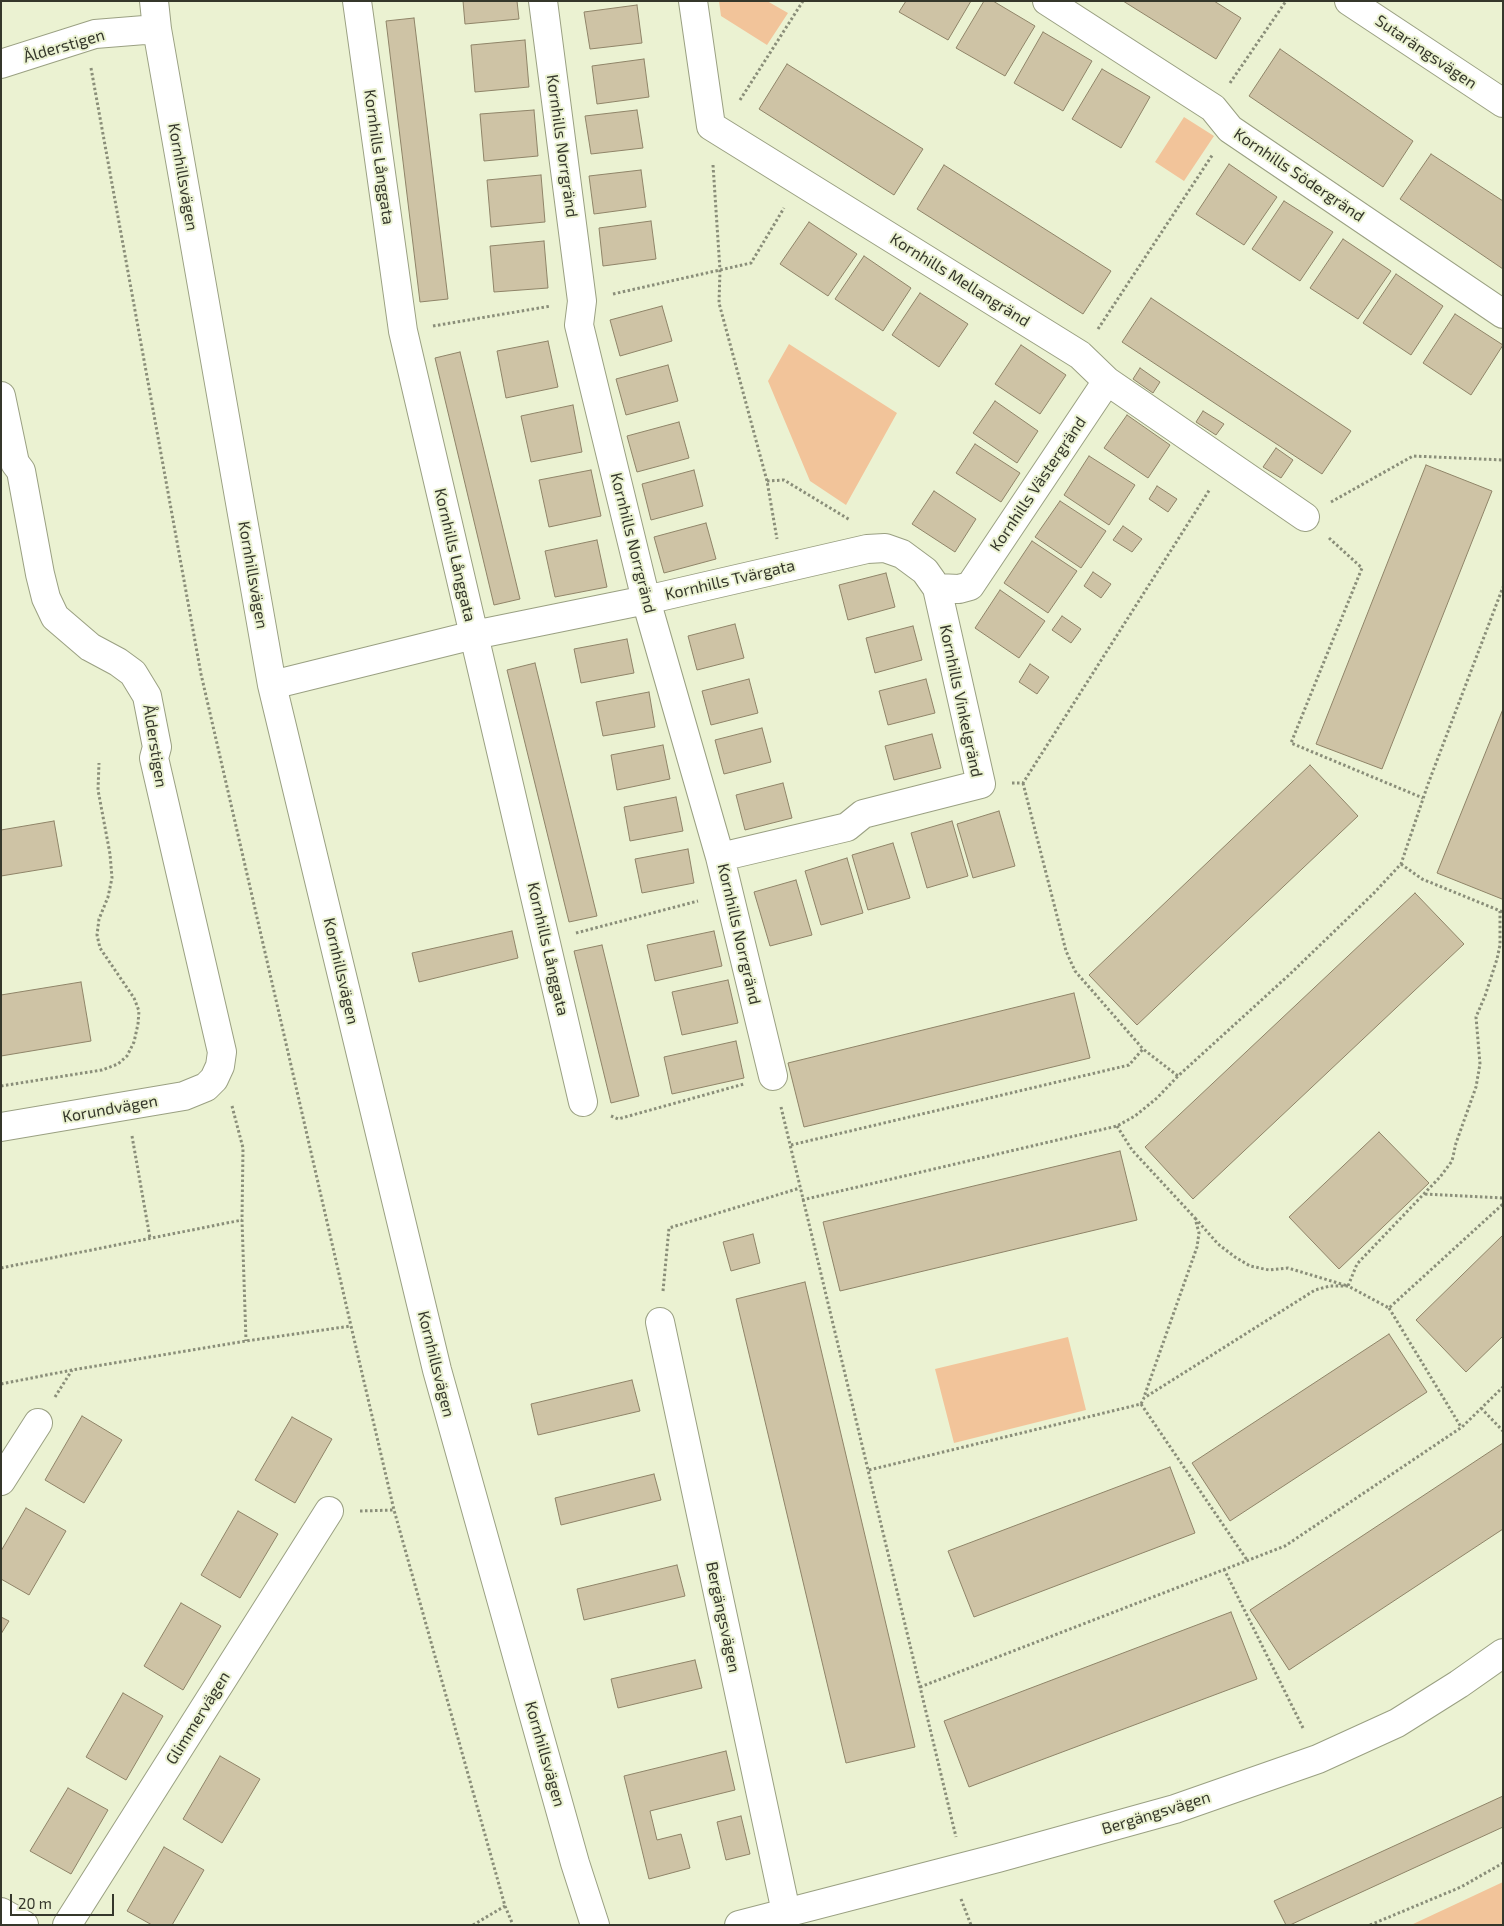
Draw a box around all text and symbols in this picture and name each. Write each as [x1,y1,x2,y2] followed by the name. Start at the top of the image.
[1372,11,1480,93] street label: Sutarängsvägen
[21,25,107,67] street label: Ålderstigen
[542,73,582,219] street label: Kornhills Norrgränd
[360,88,398,226] street label: Kornhills Långgata
[164,122,202,232] street label: Kornhillsvägen
[1230,124,1368,226] street label: Kornhills Södergränd
[887,229,1033,331] street label: Kornhills Mellangränd
[986,413,1090,555] street label: Kornhills Västergränd
[606,471,660,615] street label: Kornhills Norrgränd
[430,486,480,624] street label: Kornhills Långgata
[234,520,272,630] street label: Kornhillsvägen
[663,556,797,604] street label: Kornhills Tvärgata
[935,623,987,779] street label: Kornhills Vinkelgränd
[139,703,171,789] street label: Ålderstigen
[713,862,765,1006] street label: Kornhills Norrgränd
[523,880,573,1018] street label: Kornhills Långgata
[319,916,363,1026] street label: Kornhillsvägen
[61,1091,159,1127] street label: Korundvägen
[414,1309,458,1419] street label: Kornhillsvägen
[702,1560,744,1674] street label: Bergängsvägen
[162,1668,234,1768] street label: Glimmervägen
[521,1699,569,1809] street label: Kornhillsvägen
[1099,1787,1213,1839] street label: Bergängsvägen
[12,1884,116,1916] scale bar
[18,1894,52,1912] text: 20 m

